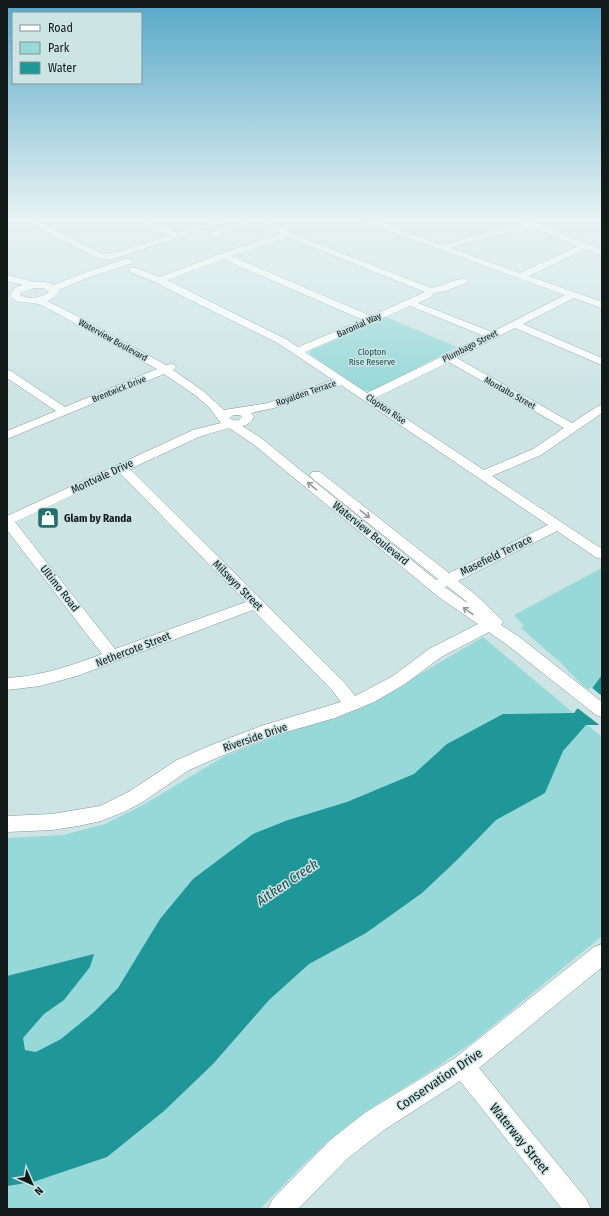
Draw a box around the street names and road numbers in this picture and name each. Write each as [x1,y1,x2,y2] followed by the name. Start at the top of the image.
[335,311,383,339] street label: Baronial Way
[77,317,149,363] street label: Waterview Boulevard
[441,328,499,364] street label: Plumbago Street
[91,373,148,404] street label: Brentwick Drive
[483,375,538,411] street label: Montalto Street
[275,378,338,408] street label: Royalden Terrace
[364,392,408,426] street label: Clopton Rise
[69,456,135,497] street label: Montvale Drive
[330,499,411,568] street label: Waterview Boulevard
[458,532,534,578] street label: Masefield Terrace
[210,558,266,613] street label: Milswyn Street
[37,562,82,614] street label: Ultimo Road
[94,629,173,670] street label: Nethercote Street
[221,720,289,755] street label: Riverside Drive
[394,1045,485,1114] street label: Conservation Drive
[487,1100,553,1177] street label: Waterway Street

